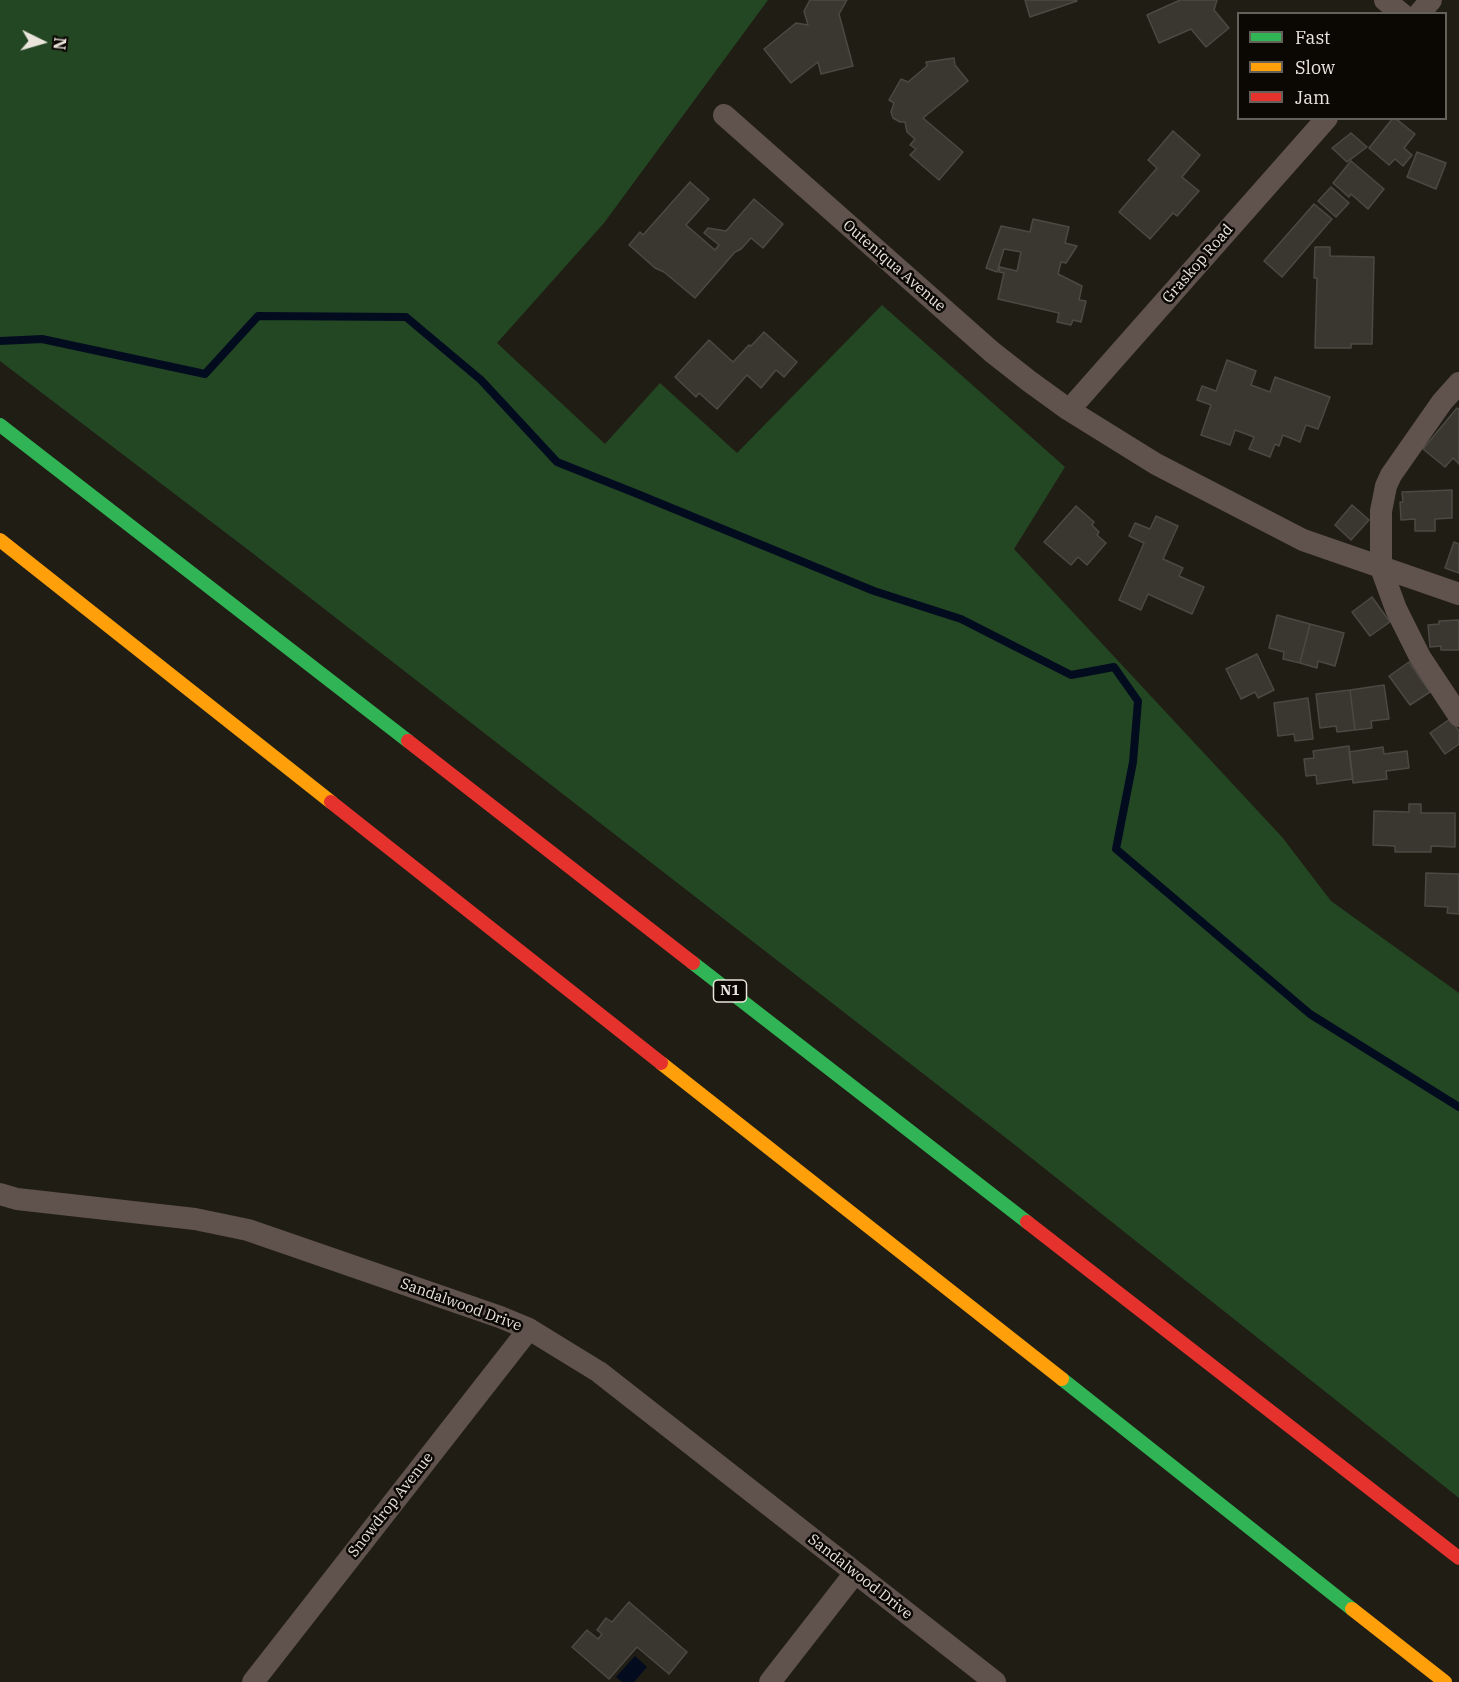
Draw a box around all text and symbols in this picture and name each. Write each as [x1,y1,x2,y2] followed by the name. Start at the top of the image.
[12,12,72,72] north arrow
[1237,12,1447,120] legend
[1295,26,1330,49] text: Fast
[49,36,70,51] text: N
[1295,56,1335,79] text: Slow
[1295,86,1330,109] text: Jam
[839,216,949,316] street label: Outeniqua Avenue
[1159,221,1237,307] street label: Graskop Road
[714,980,746,1002] road number: N1
[398,1275,524,1335] street label: Sandalwood Drive
[345,1449,437,1561] street label: Snowdrop Avenue
[804,1531,916,1623] street label: Sandalwood Drive

